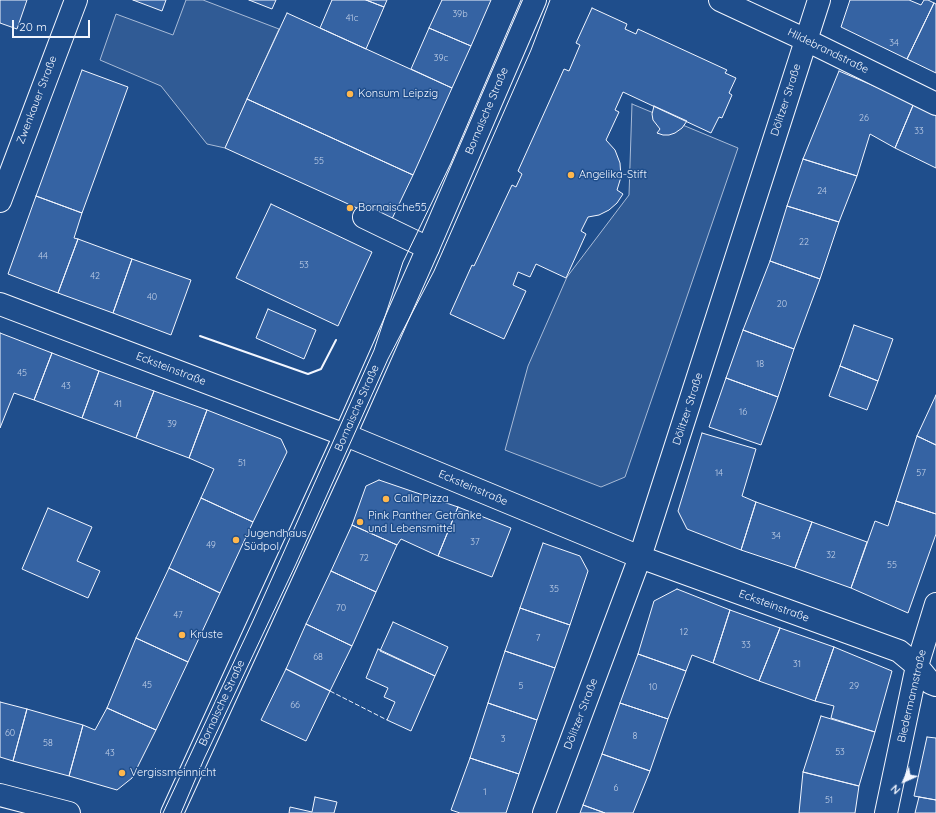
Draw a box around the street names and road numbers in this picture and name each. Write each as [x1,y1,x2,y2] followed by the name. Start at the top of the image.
[785,26,871,76] street label: Hildebrandstraße
[14,54,60,146] street label: Zwenkauer Straße
[768,62,804,138] street label: Dölitzer Straße
[463,65,511,157] street label: Bornaische Straße
[134,350,208,388] street label: Ecksteinstraße
[332,363,382,453] street label: Bornaische Straße
[670,371,706,447] street label: Dölitzer Straße
[436,467,510,509] street label: Ecksteinstraße
[737,587,811,625] street label: Ecksteinstraße
[895,648,929,744] street label: Biedermannstraße
[196,658,248,748] street label: Bornaische Straße
[561,676,601,752] street label: Dölitzer Straße

